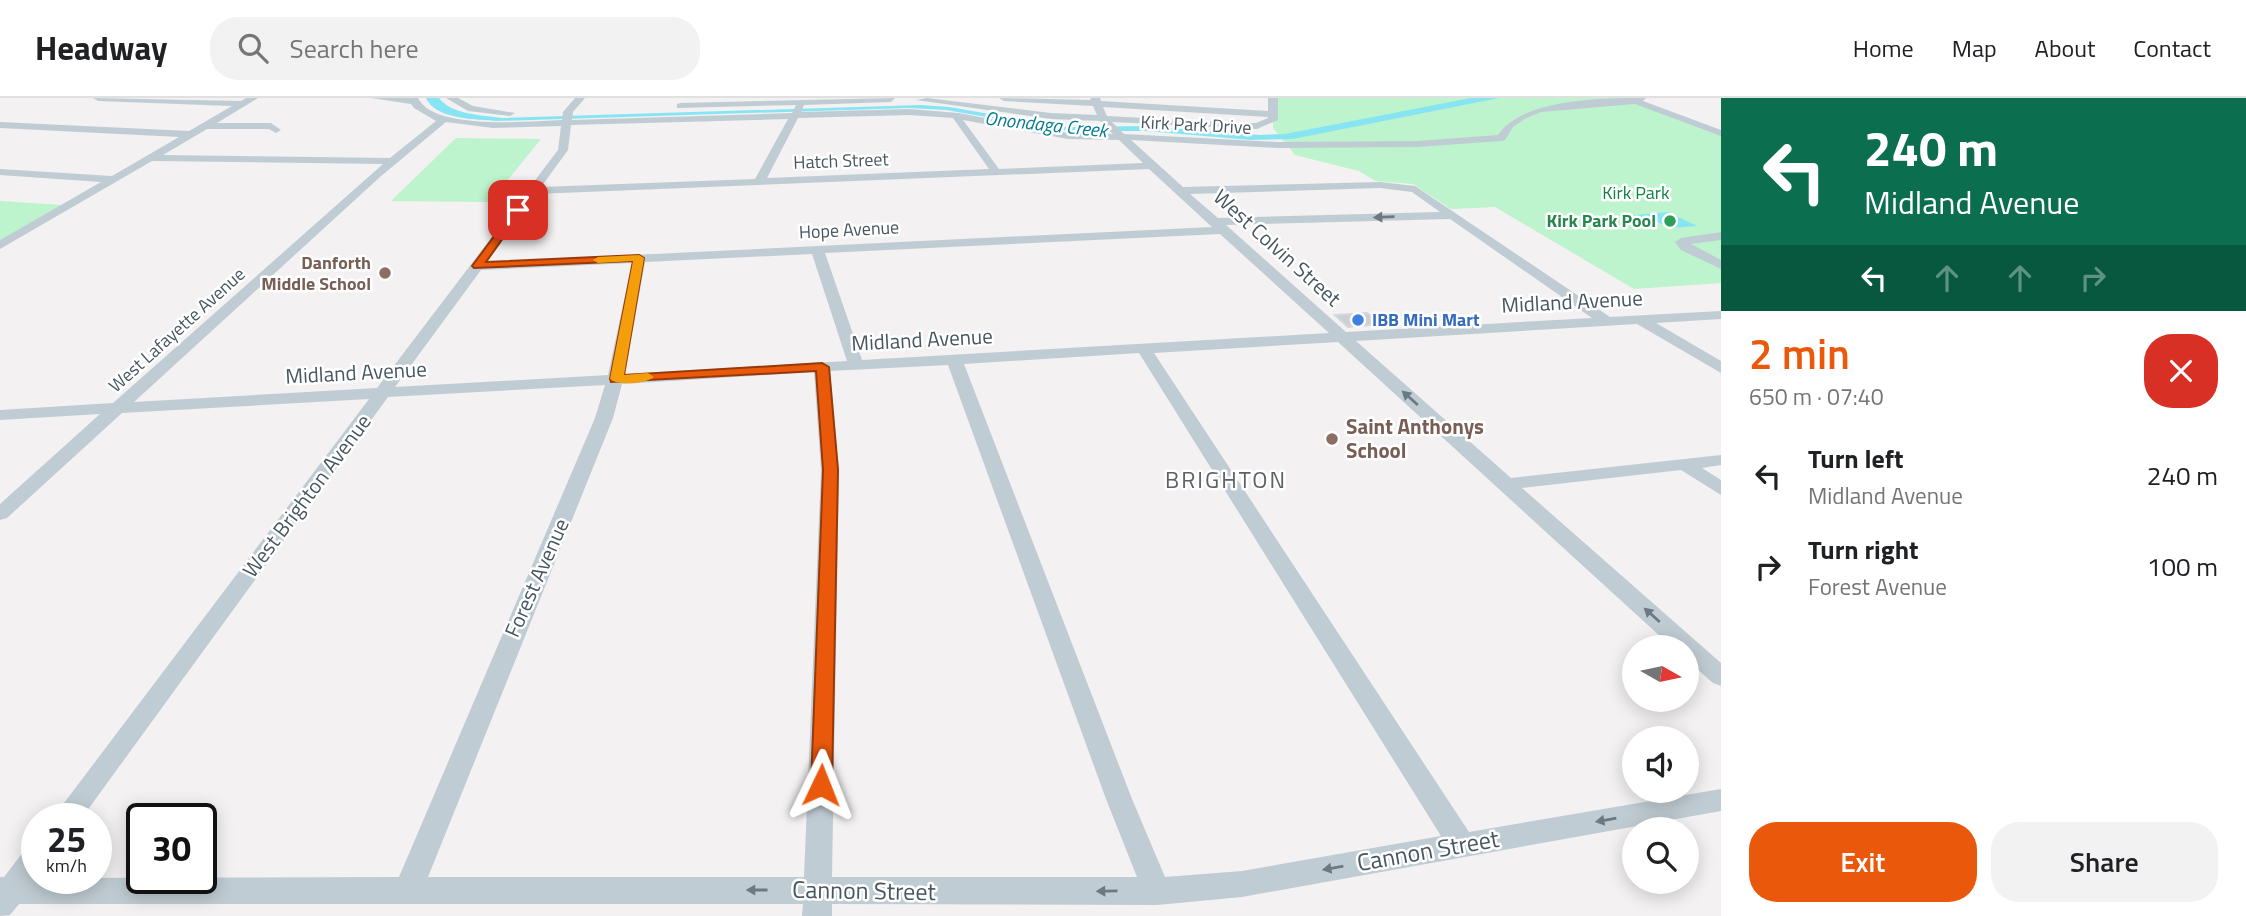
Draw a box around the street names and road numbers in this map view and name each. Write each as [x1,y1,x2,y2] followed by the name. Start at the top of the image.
[1140,108,1252,141] street label: Kirk Park Drive
[793,145,890,176] street label: Hatch Street
[1207,181,1349,314] street label: West Colvin Street
[798,213,900,246] street label: Hope Avenue
[102,261,251,398] street label: West Lafayette Avenue
[1500,281,1643,321] street label: Midland Avenue
[850,319,993,359] street label: Midland Avenue
[284,352,427,392] street label: Midland Avenue
[234,407,378,584] street label: West Brighton Avenue
[496,513,577,642] street label: Forest Avenue
[1354,820,1502,880] street label: Cannon Street
[792,871,937,909] street label: Cannon Street

